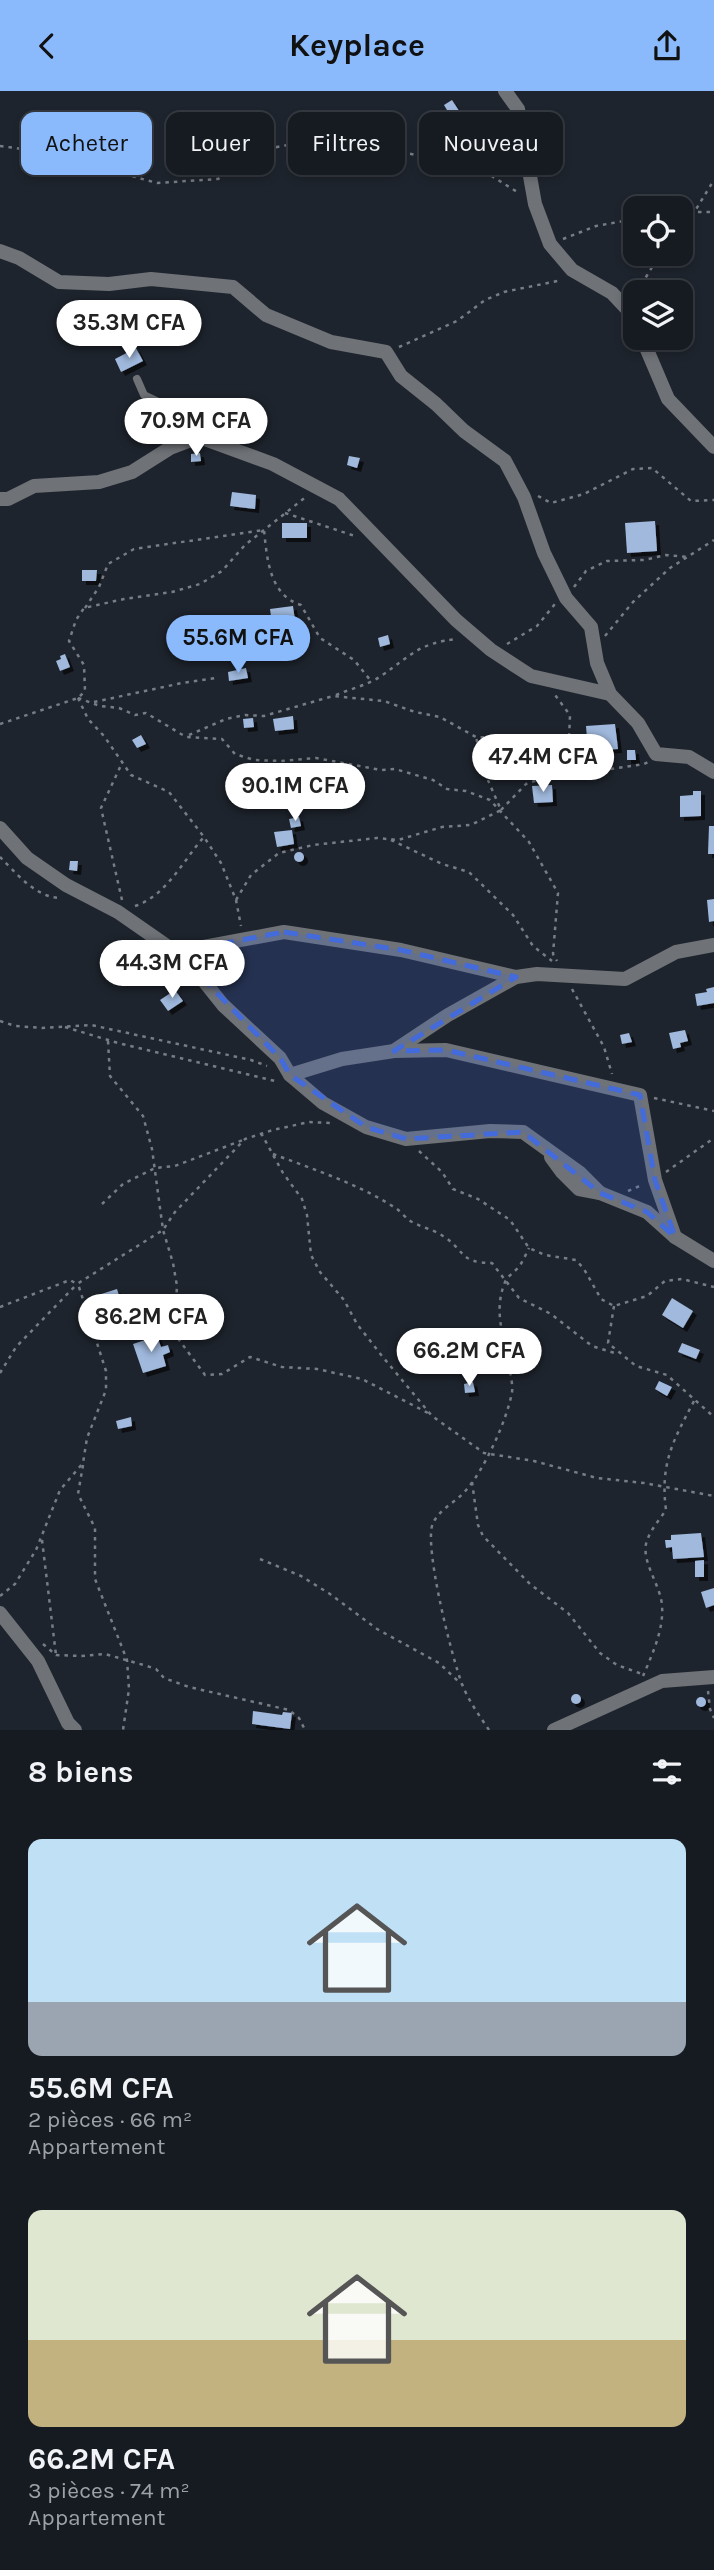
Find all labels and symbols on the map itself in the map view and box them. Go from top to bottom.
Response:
pin: 35.3M CFA [49,301,209,360]
pin: 70.9M CFA [116,399,276,458]
pin: 55.6M CFA [158,615,318,675]
pin: 47.4M CFA [463,735,623,794]
pin: 90.1M CFA [215,763,375,823]
pin: 44.3M CFA [92,941,252,1000]
pin: 86.2M CFA [71,1295,231,1354]
pin: 66.2M CFA [389,1329,549,1388]

